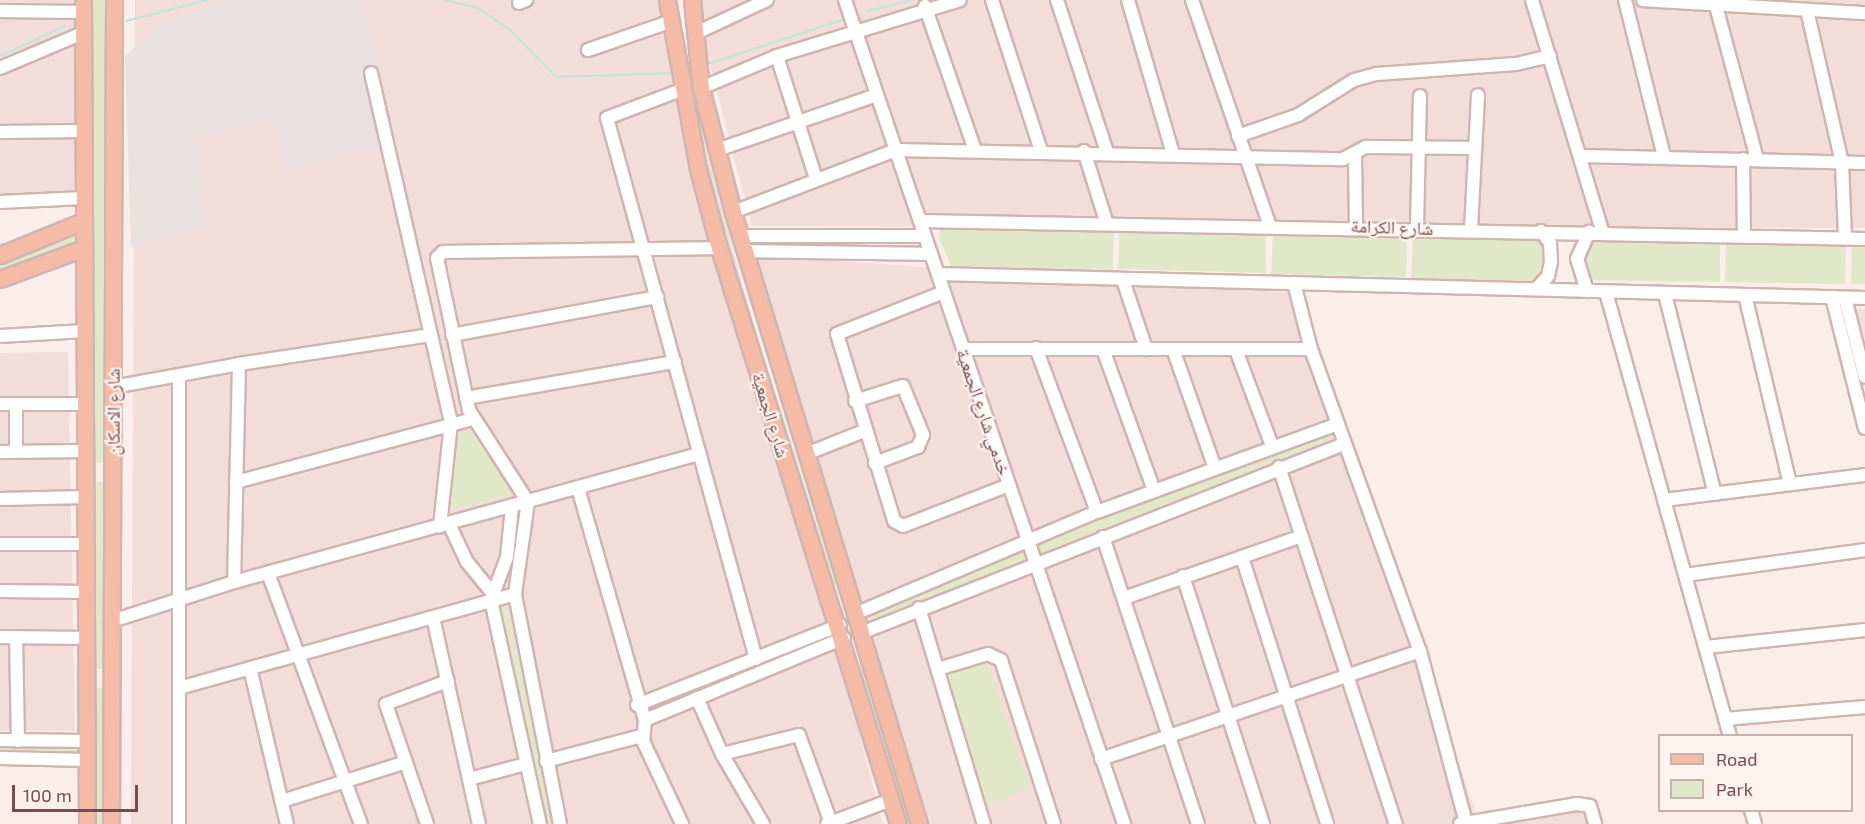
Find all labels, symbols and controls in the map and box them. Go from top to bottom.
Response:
street label: شارع الكرامة [1350,215,1434,239]
street label: خدمي شارع الجمعية [952,346,1016,478]
street label: شارع الاسكان [102,368,124,456]
street label: شارع الجمعية [748,370,794,460]
legend [1658,734,1853,812]
text: Road [1716,748,1757,770]
scale bar [15,773,141,811]
text: Park [1716,778,1753,800]
text: 100 m [23,784,72,806]

